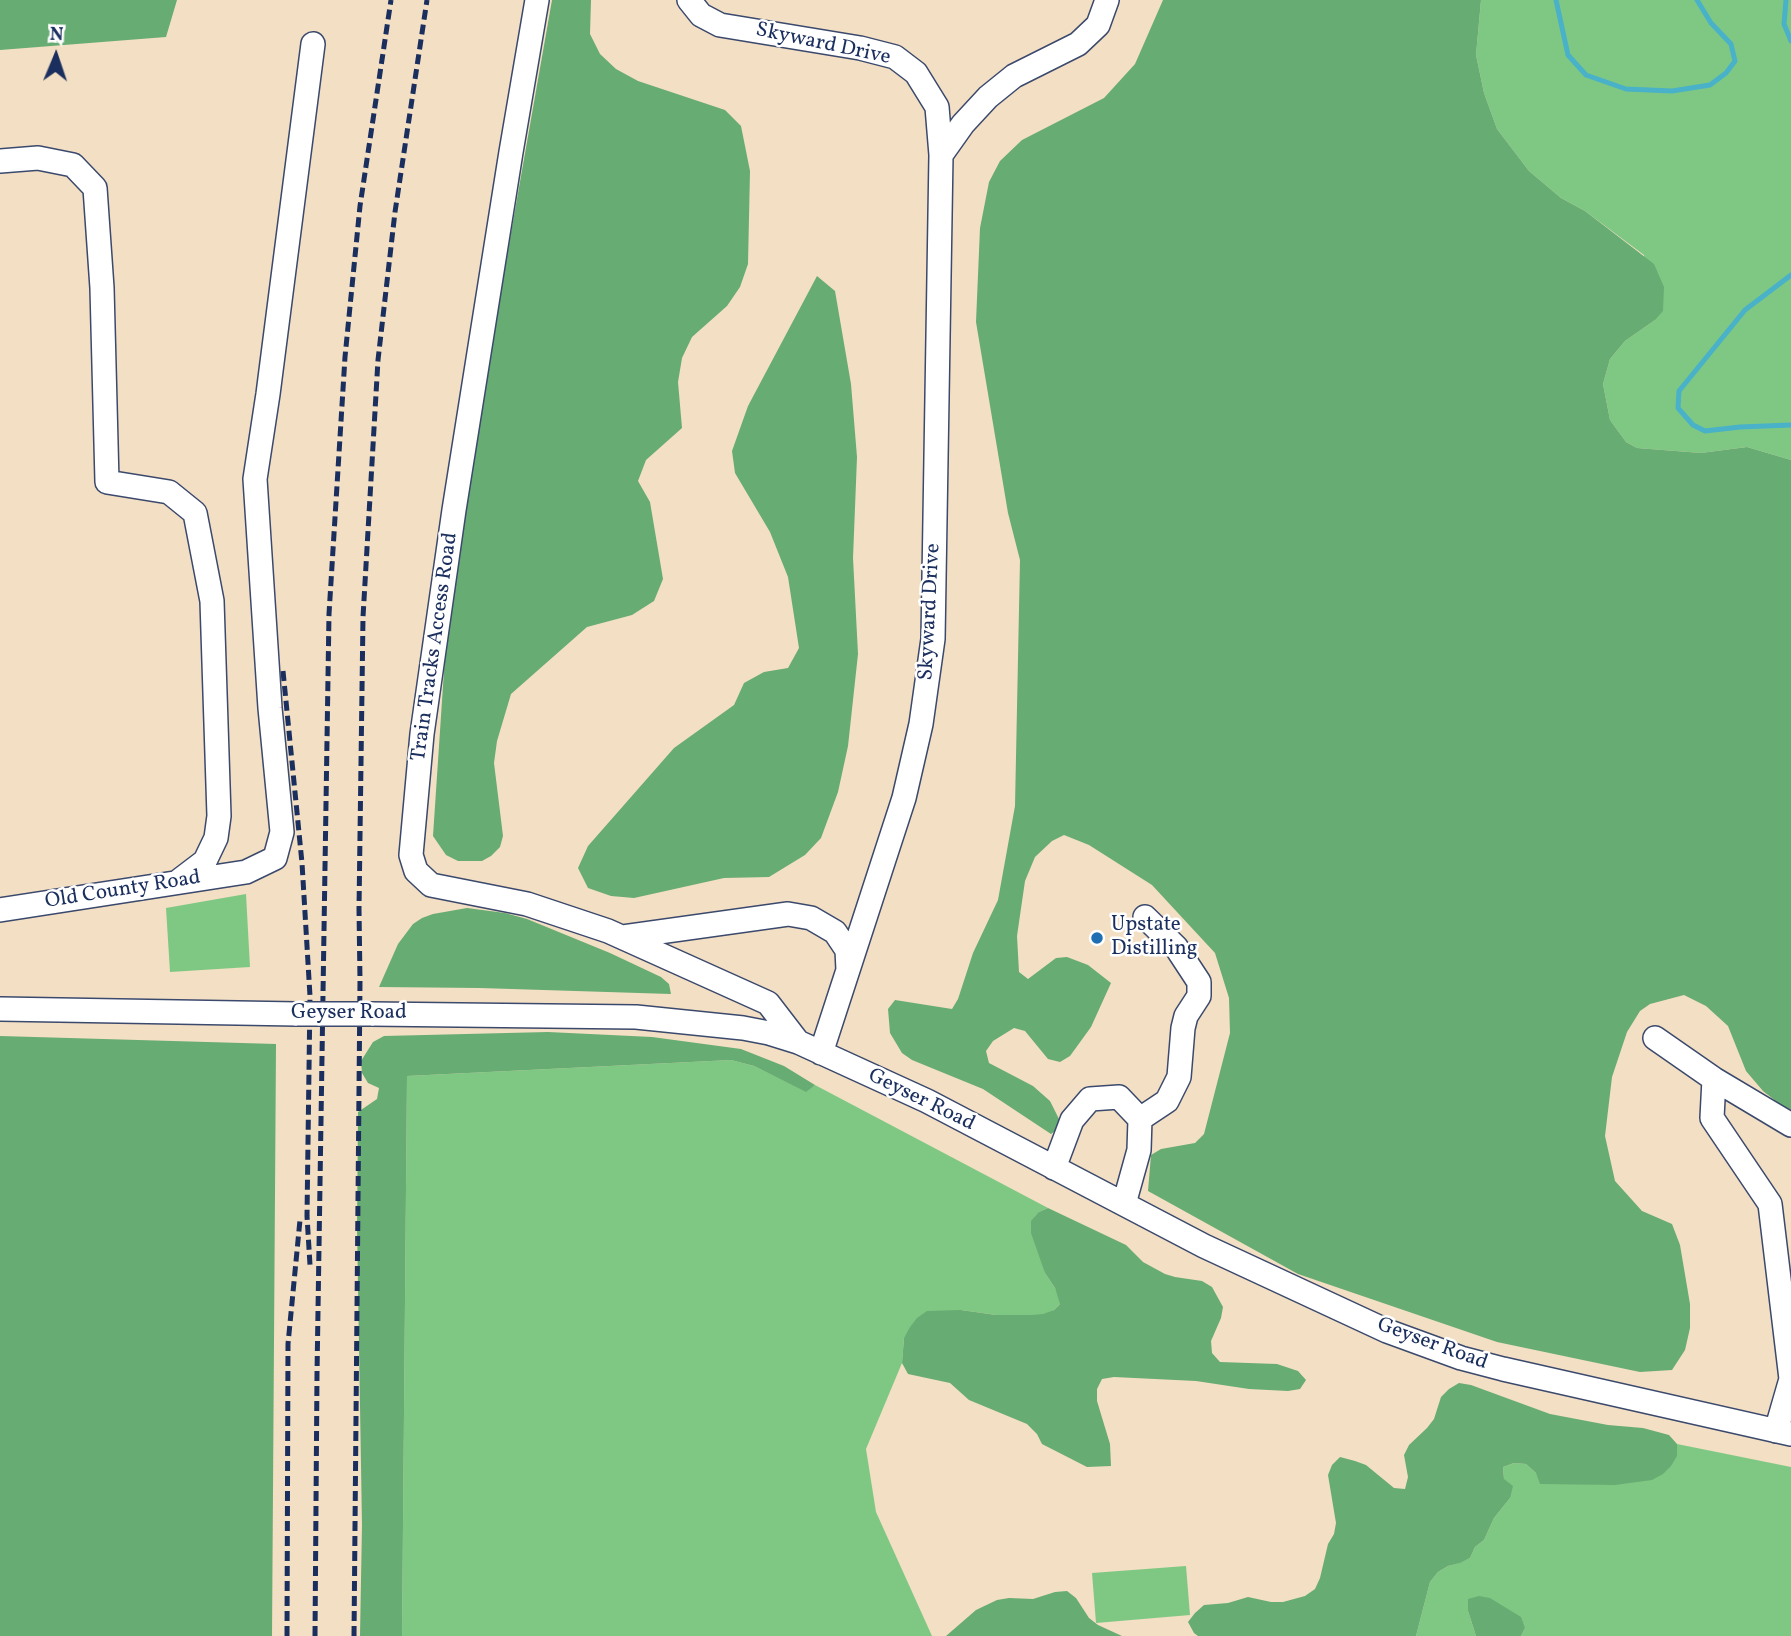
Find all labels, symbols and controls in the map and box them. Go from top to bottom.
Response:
street label: Skyward Drive [753,18,893,72]
north arrow [21,21,91,91]
text: N [49,22,64,48]
street label: Train Tracks Access Road [407,531,465,763]
street label: Skyward Drive [915,543,947,681]
street label: Old County Road [43,866,203,916]
place label: Upstate Distilling [1111,913,1197,963]
marker: Upstate Distilling [1089,930,1105,946]
street label: Geyser Road [291,1001,407,1027]
street label: Geyser Road [863,1064,979,1138]
street label: Geyser Road [1373,1313,1491,1377]

